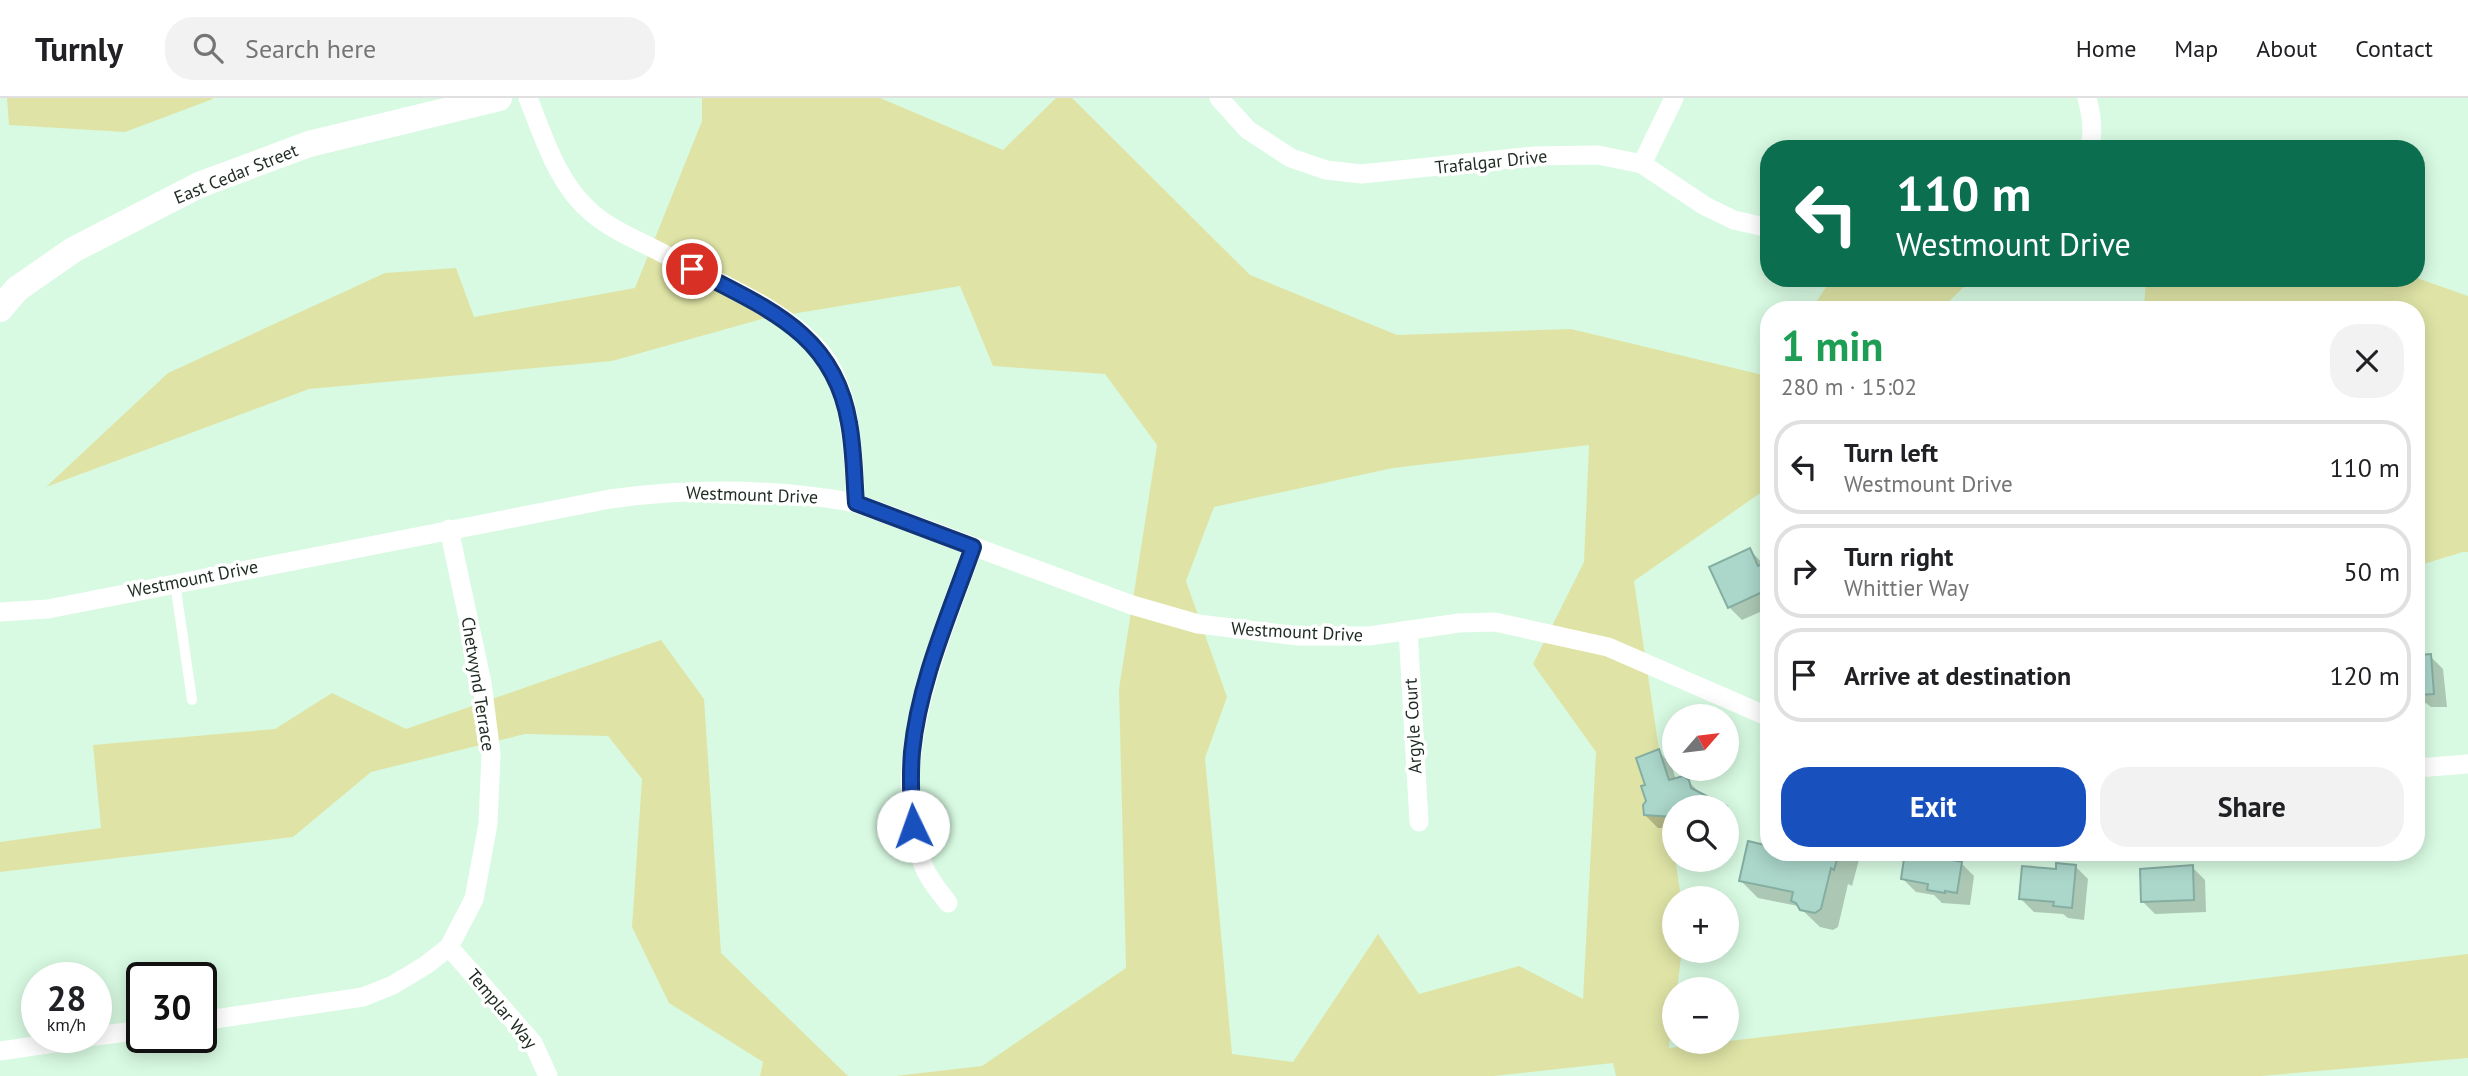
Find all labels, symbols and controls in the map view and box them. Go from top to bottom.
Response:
search box [165,17,655,80]
text: Turnly [35,27,123,70]
icon: search [189,29,227,67]
text: Search here [245,32,376,65]
text: Home [2076,33,2136,64]
text: Map [2174,33,2218,64]
text: About [2256,33,2317,64]
text: Contact [2355,33,2433,64]
street label: East Cedar Street [171,138,301,209]
street label: Trafalgar Drive [1434,144,1548,179]
text: 110 m [1896,161,2031,225]
icon: left [1781,168,1872,259]
text: Westmount Drive [1896,223,2131,265]
pin [662,239,722,299]
icon: arrive [673,250,711,288]
text: 1 min [1781,318,1883,373]
button: close [2330,324,2404,398]
text: 280 m · 15:02 [1781,372,1917,401]
text: Turn left [1844,436,1938,469]
icon: left [1785,448,1823,486]
text: 110 m [2329,451,2400,484]
text: Westmount Drive [1844,469,2013,498]
street label: Westmount Drive [686,481,818,508]
text: Turn right [1844,540,1953,573]
icon: right [1785,552,1823,590]
street label: Westmount Drive [126,555,260,602]
text: 50 m [2344,555,2400,588]
text: Whittier Way [1844,573,1969,602]
street label: Chetwynd Terrace [457,615,500,753]
street label: Westmount Drive [1230,617,1364,646]
icon: arrive [1785,656,1823,694]
text: Arrive at destination [1844,659,2071,692]
text: 120 m [2329,659,2400,692]
street label: Argyle Court [1399,678,1426,774]
north arrow [1662,704,1740,780]
map controls [1662,704,1739,1054]
button: Exit [1781,767,2086,847]
button: Share [2100,767,2404,847]
position arrow [876,789,950,863]
button: search [1662,795,1739,872]
button: + [1662,886,1739,963]
speed limit sign: 30 [126,962,217,1053]
street label: Templar Way [462,964,543,1054]
text: 28 [47,975,86,1021]
button: − [1662,977,1739,1054]
text: km/h [47,1013,86,1036]

